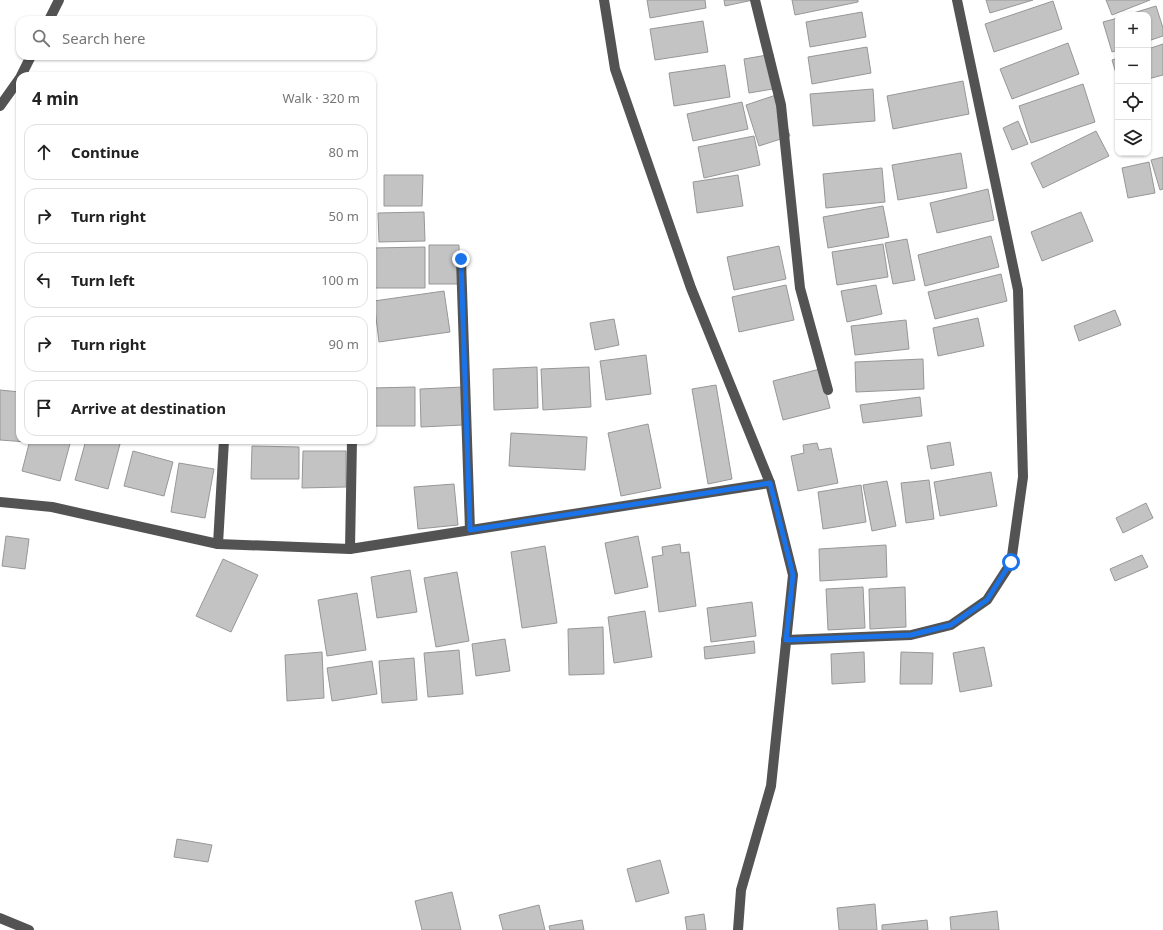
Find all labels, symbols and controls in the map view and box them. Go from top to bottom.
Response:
map controls [1115,12,1151,156]
button: + [1115,12,1151,48]
search box [16,16,376,60]
icon: search [30,27,52,49]
text: Search here [62,28,145,48]
button: − [1115,48,1151,84]
button: locate [1115,84,1151,120]
text: 4 min [32,87,79,110]
text: Walk · 320 m [282,89,360,107]
button: layers [1115,120,1151,156]
icon: ahead [33,141,55,163]
text: Continue [71,142,139,162]
text: 80 m [329,143,359,161]
icon: right [33,205,55,227]
text: Turn right [71,206,146,226]
text: 50 m [329,207,359,225]
route end [452,250,470,268]
icon: left [33,269,55,291]
text: Turn left [71,270,135,290]
text: 100 m [321,271,359,289]
icon: right [33,333,55,355]
text: Turn right [71,334,146,354]
text: 90 m [329,335,359,353]
icon: arrive [33,397,55,419]
text: Arrive at destination [71,398,226,418]
route start [1002,553,1020,571]

